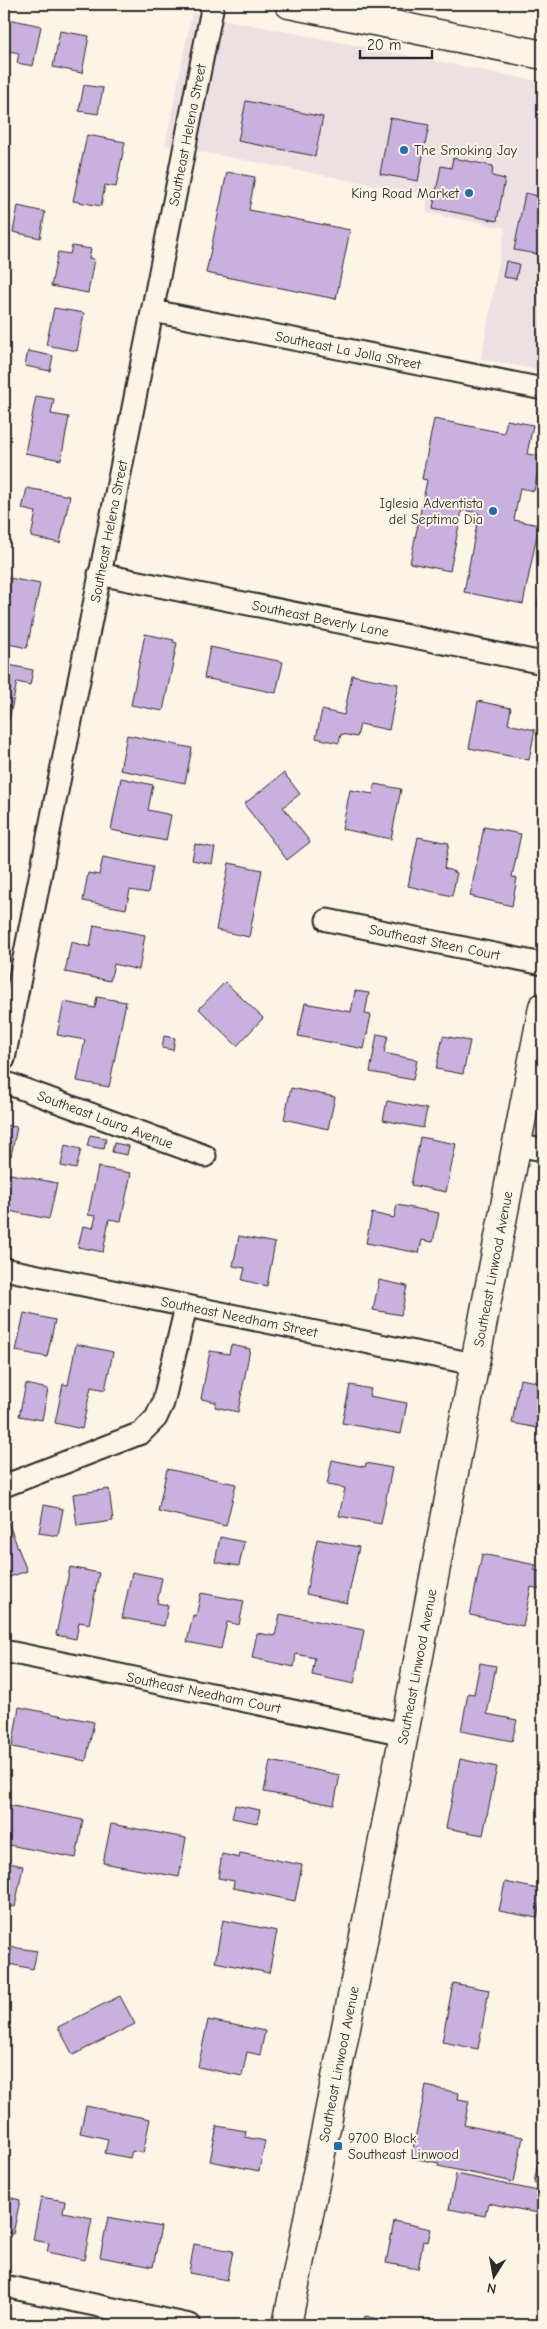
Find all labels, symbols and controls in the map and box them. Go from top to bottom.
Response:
scale bar [360,28,432,60]
text: 20 m [367,36,401,54]
street label: Southeast Helena Street [165,62,210,208]
place label: The Smoking Jay [414,142,518,159]
marker: The Smoking Jay [398,144,410,156]
place label: King Road Market [351,185,460,202]
marker: King Road Market [463,187,475,199]
street label: Southeast La Jolla Street [274,328,423,374]
street label: Southeast Helena Street [87,458,132,604]
place label: Iglesia Adventista del Septimo Dia [379,495,483,528]
marker: Iglesia Adventista del Septimo Dia [487,505,499,517]
street label: Southeast Beverly Lane [251,597,390,641]
street label: Southeast Steen Court [368,921,503,964]
street label: Southeast Laura Avenue [35,1087,176,1153]
street label: Southeast Linwood Avenue [470,1190,517,1348]
street label: Southeast Needham Street [159,1293,320,1341]
street label: Southeast Linwood Avenue [394,1587,441,1746]
street label: Southeast Needham Court [125,1669,283,1717]
street label: Southeast Linwood Avenue [315,1985,363,2143]
place label: 9700 Block Southeast Linwood [348,2130,459,2163]
marker: 9700 Block Southeast Linwood [332,2140,344,2152]
north arrow [470,2252,520,2302]
text: N [486,2279,498,2297]

